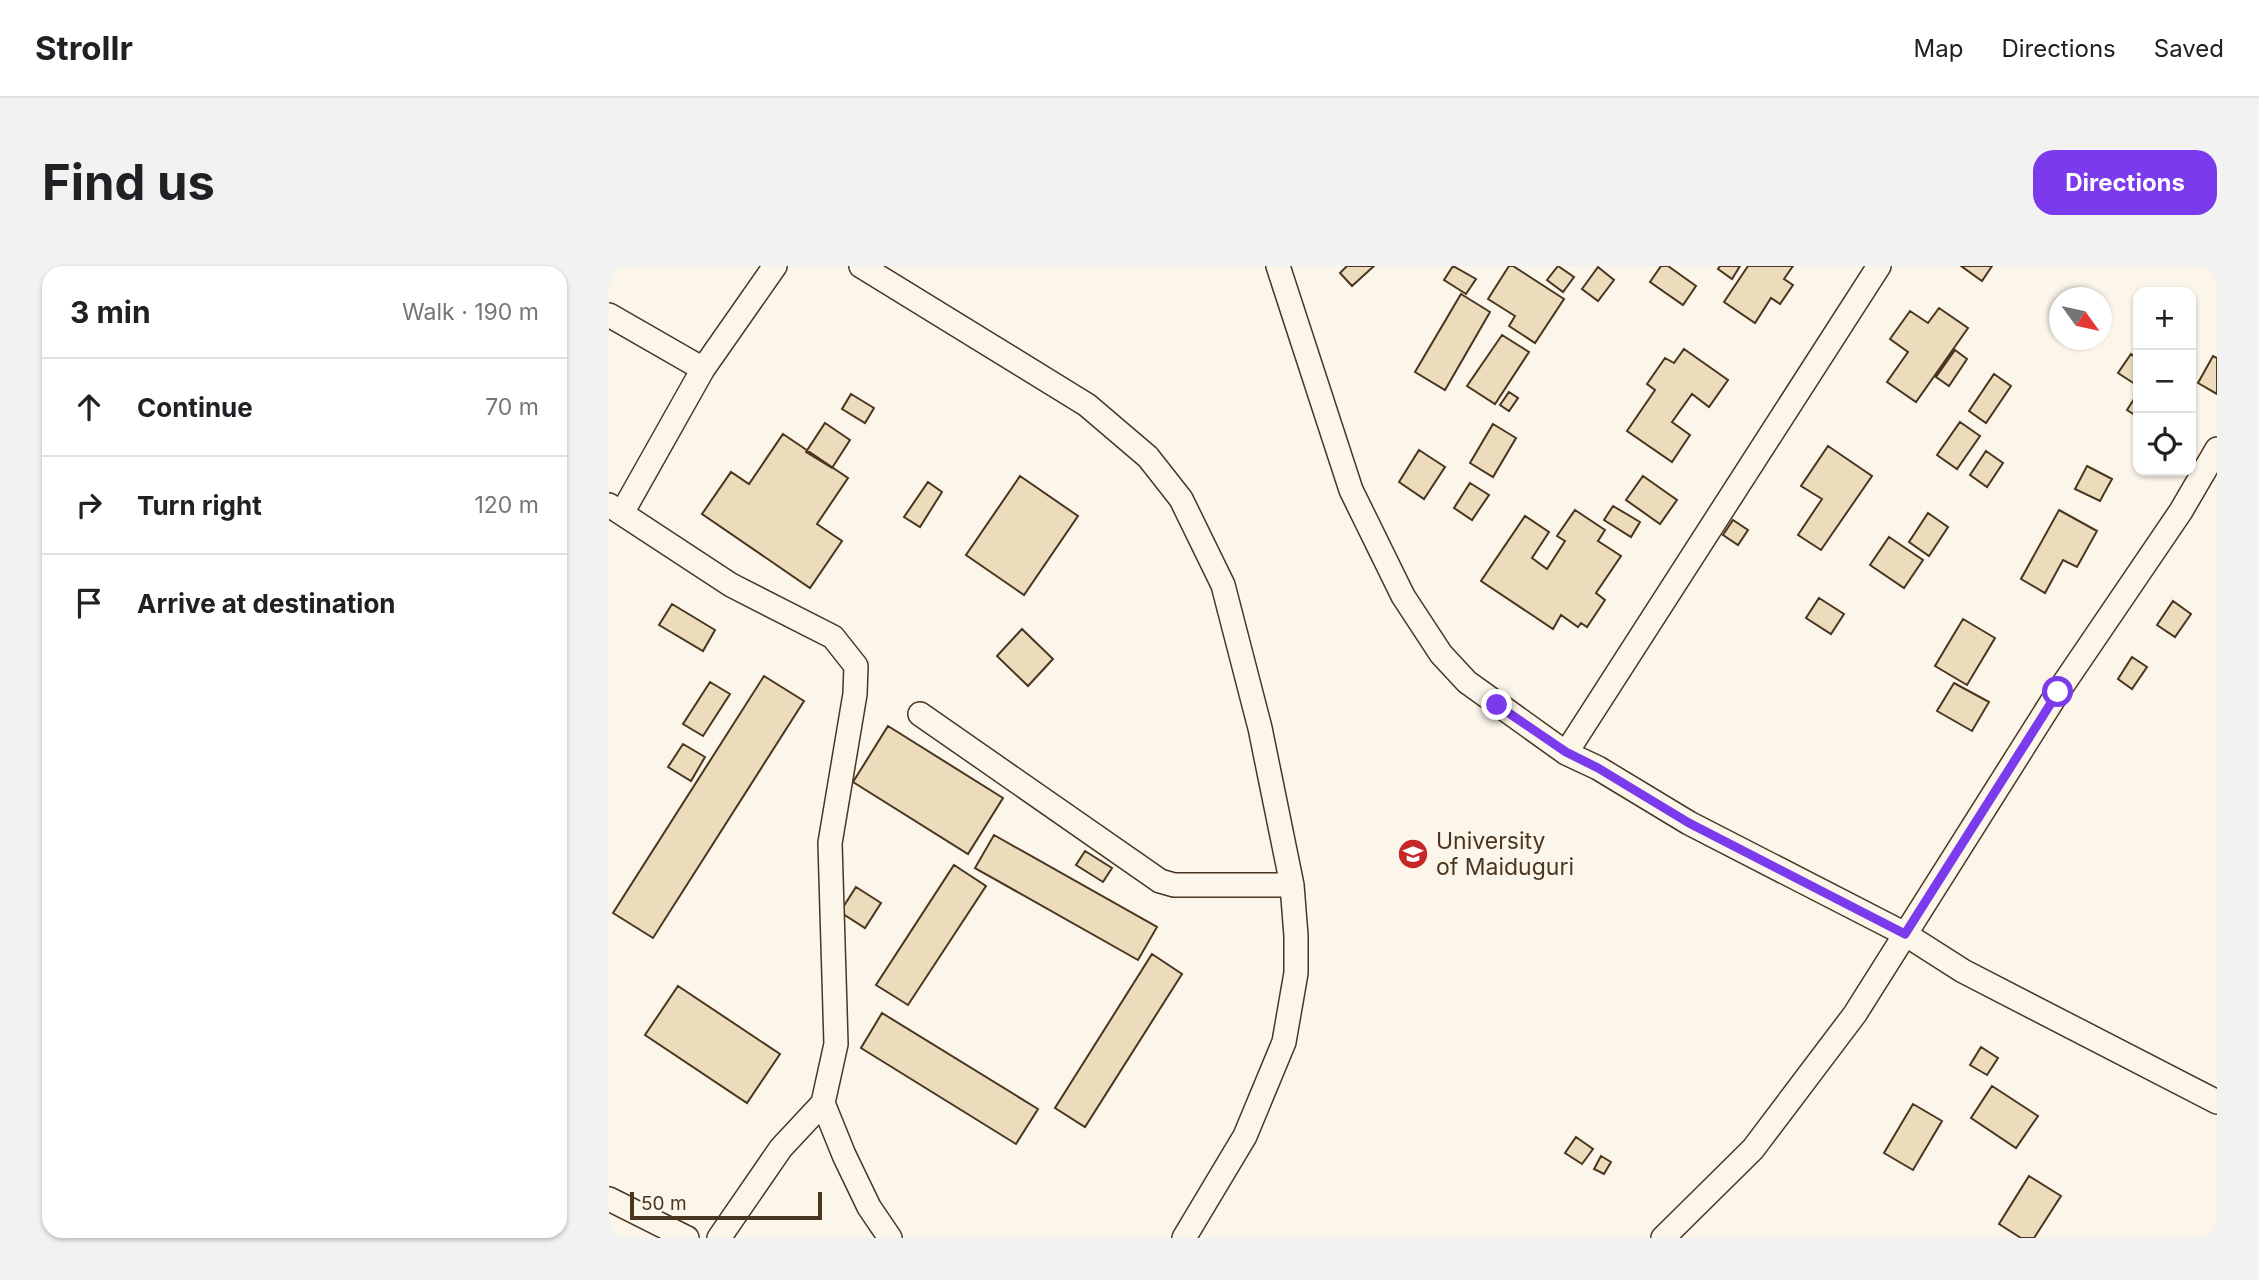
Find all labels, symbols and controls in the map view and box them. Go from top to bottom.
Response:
text: Strollr [35,28,133,68]
text: Map [1914,34,1963,63]
text: Directions [2001,34,2116,63]
text: Saved [2154,34,2224,63]
button: Directions [2033,150,2217,215]
text: Find us [42,153,215,212]
north arrow [2049,287,2112,350]
map controls [2133,287,2196,476]
button: + [2133,287,2196,350]
text: 3 min [70,294,151,330]
text: Walk · 190 m [402,298,539,326]
button: − [2133,350,2196,413]
icon: ahead [70,388,108,426]
text: Continue [137,392,253,423]
text: 70 m [485,393,539,421]
button: locate [2133,413,2196,476]
icon: right [70,486,108,524]
text: Turn right [137,490,262,521]
text: 120 m [474,491,539,519]
icon: arrive [70,584,108,622]
text: Arrive at destination [137,588,396,619]
route start [2042,676,2073,707]
route end [1481,689,1512,720]
place label: University of Maiduguri [1436,827,1574,881]
school or university icon: University of Maiduguri [1396,837,1430,871]
scale bar [630,1189,823,1221]
text: 50 m [641,1192,687,1215]

